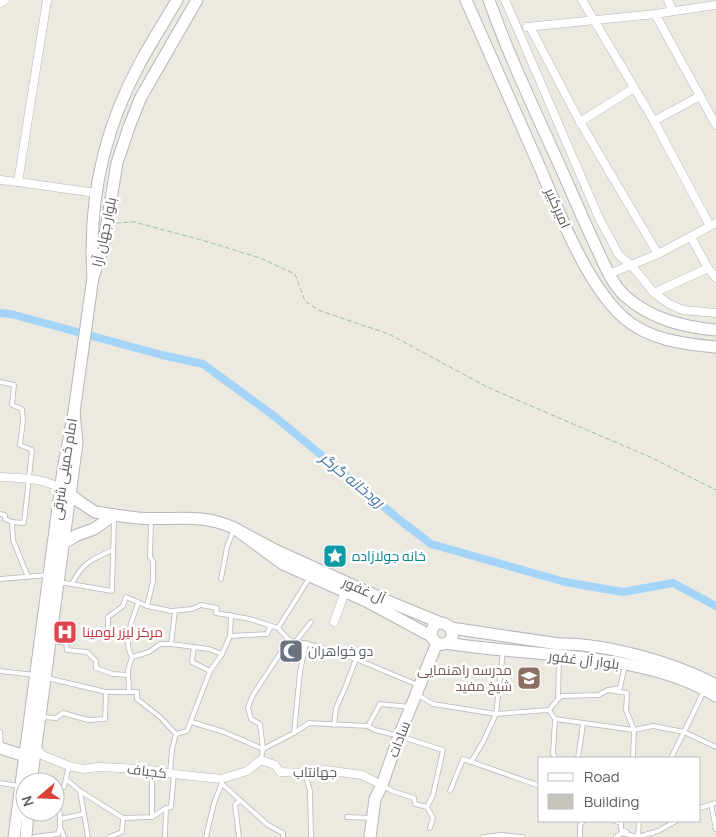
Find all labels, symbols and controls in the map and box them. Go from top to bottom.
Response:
street label: امیرکبیر [541,184,576,231]
street label: بلوار جهان آرا [87,195,120,269]
street label: امام خمینی شرقی [46,417,82,521]
water label: رودخانه گرگر [314,446,390,513]
place icon: خانه جولازاده [322,543,348,569]
place label: خانه جولازاده [352,546,426,565]
street label: آل غفور [339,571,389,607]
hospital icon: مرکز لیزر لومینا [52,619,78,645]
place label: مرکز لیزر لومینا [82,622,163,641]
mosque icon: دو خواهران [278,638,304,664]
place label: دو خواهران [308,641,373,660]
street label: بلوار آل غفور [547,646,621,673]
place label: مدرسه راهنمایی شیخ مفید [417,660,512,695]
school or university icon: مدرسه راهنمایی شیخ مفید [516,665,542,691]
street label: سادات [383,718,414,760]
legend [538,757,701,822]
street label: کجباف [126,759,168,782]
street label: جهانتاب [293,762,337,781]
text: Road [584,766,620,787]
north arrow [15,772,65,822]
text: Building [584,791,639,812]
text: N [17,794,38,809]

